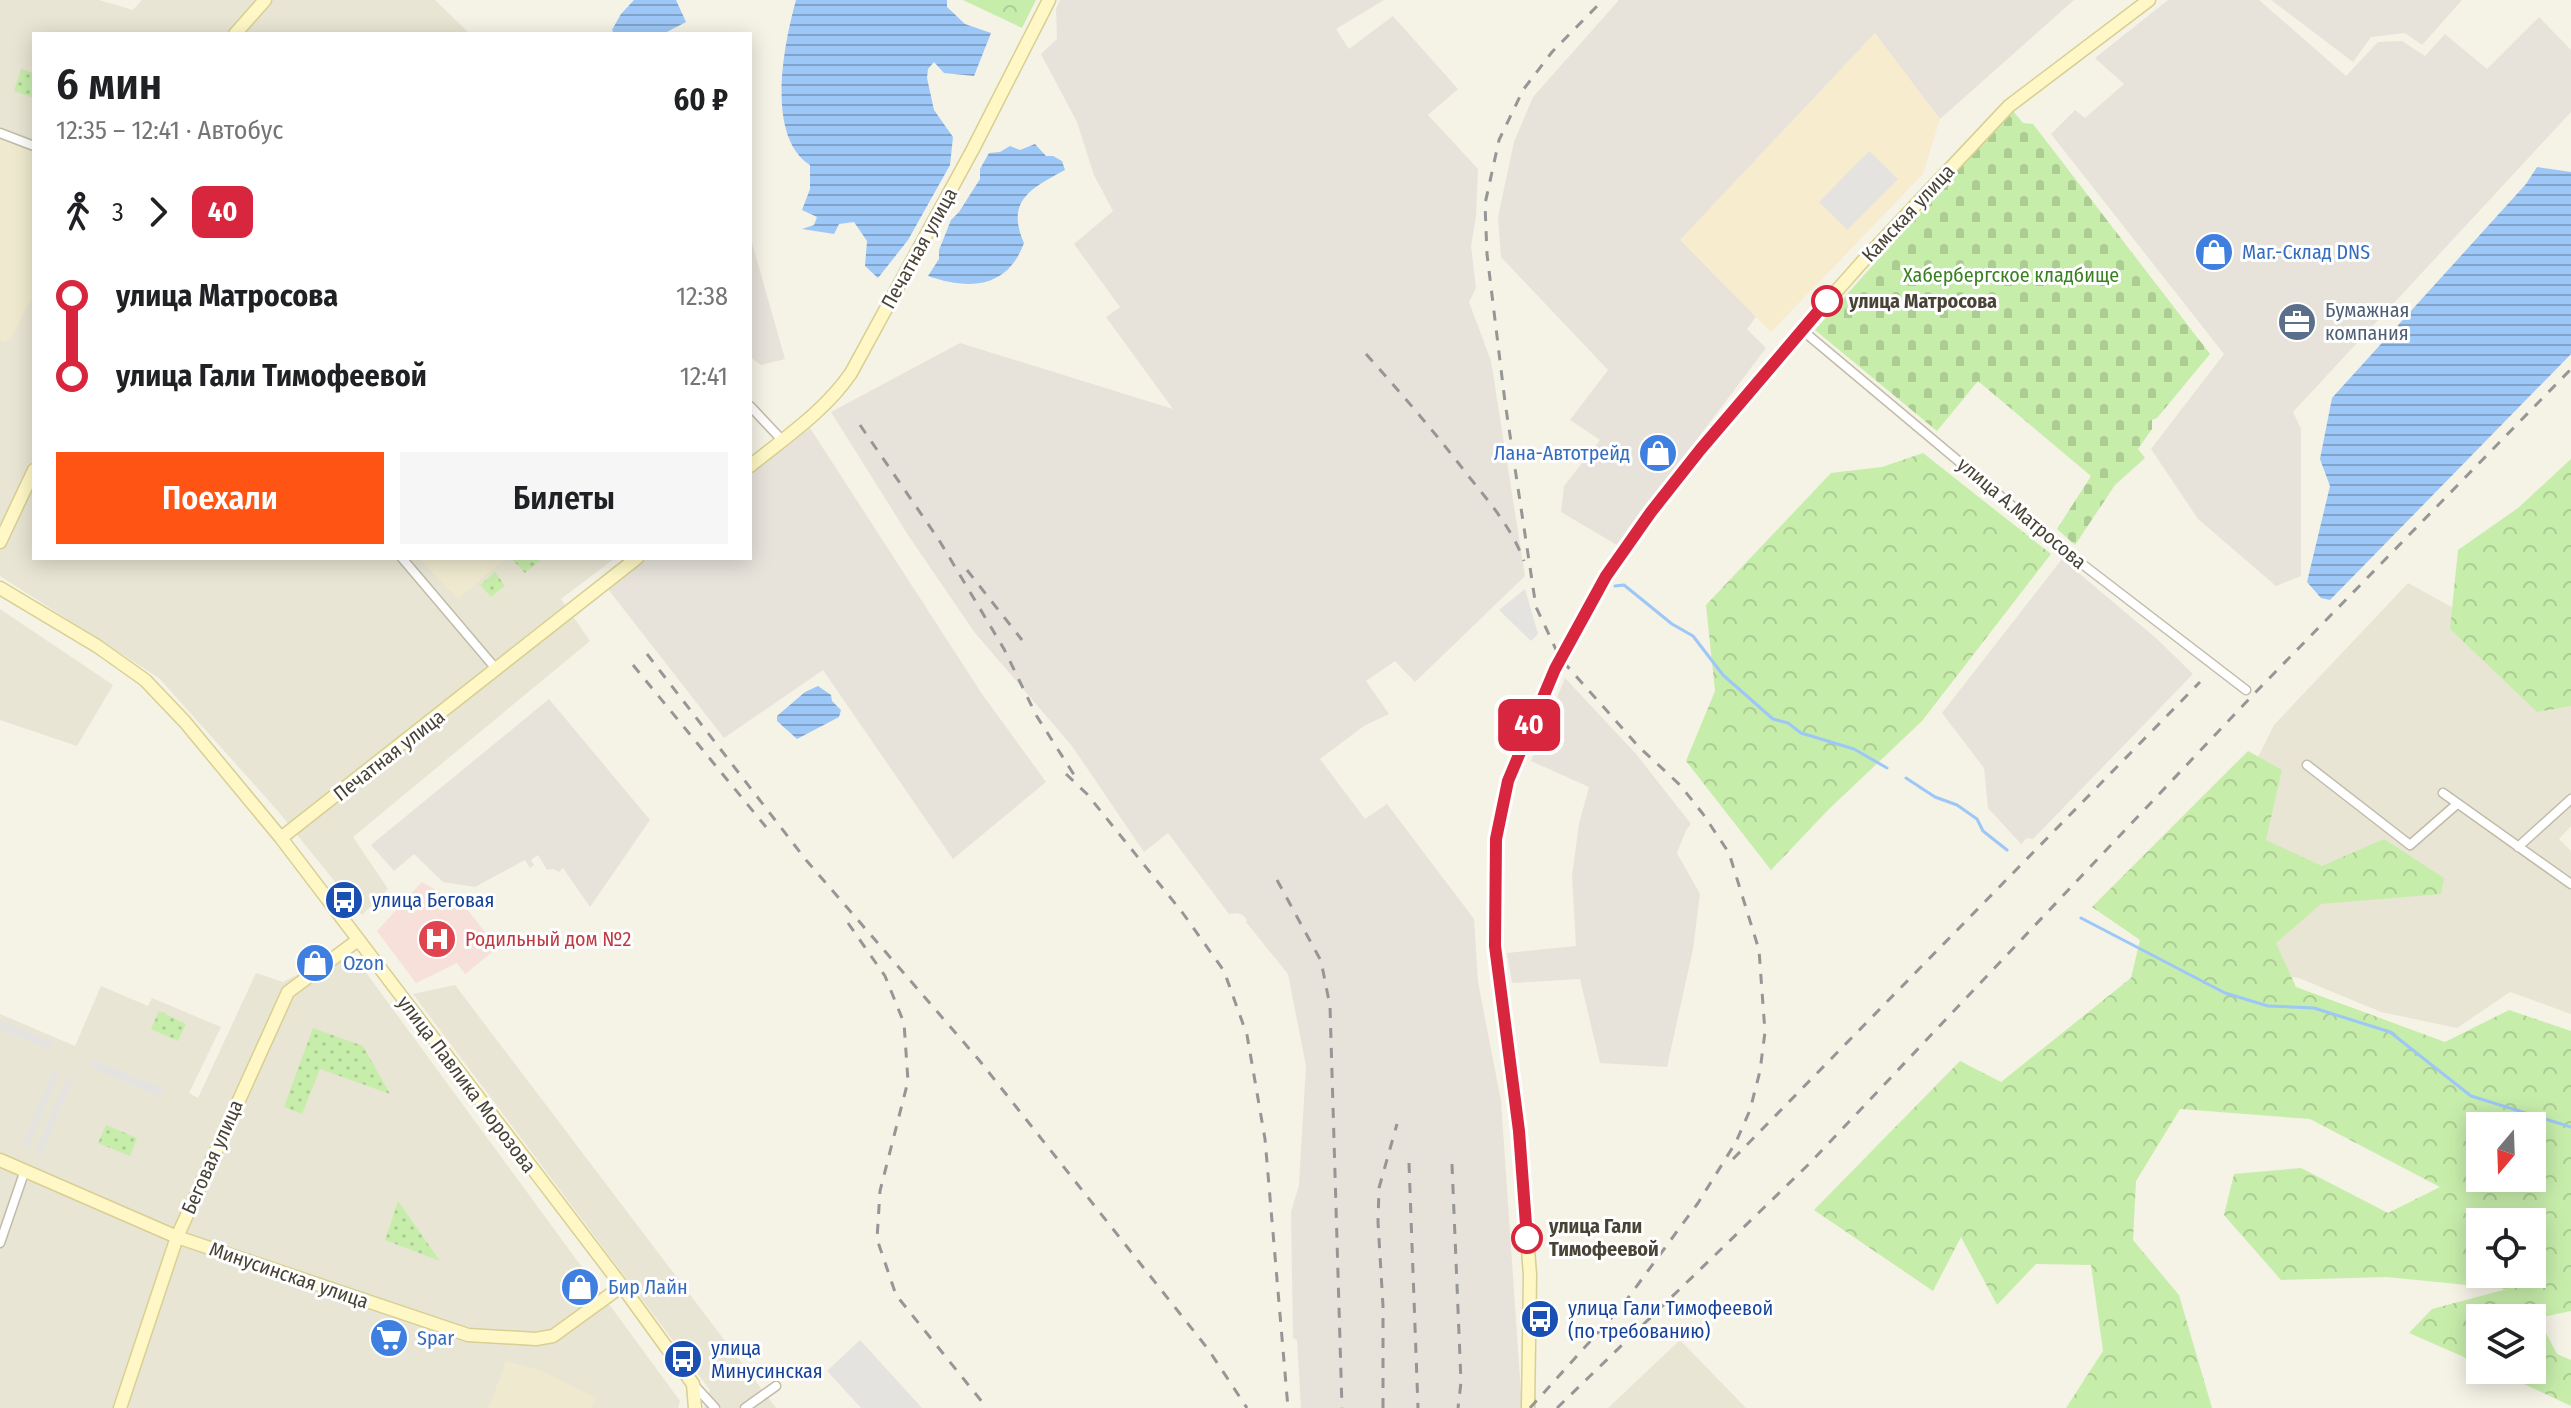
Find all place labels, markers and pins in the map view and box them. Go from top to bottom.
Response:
shop icon: Маг.-Склад DNS [2193,231,2235,273]
place label: Маг.-Склад DNS [2242,240,2370,264]
marker: улица Матросова [1812,286,1842,316]
place label: улица Матросова [1848,289,1997,313]
place label: Бумажная компания [2325,298,2409,345]
office icon: Бумажная компания [2276,301,2318,343]
shop icon: Лана-Автотрейд [1637,432,1679,474]
place label: Лана-Автотрейд [1494,441,1630,465]
bus stop icon: улица Беговая [323,879,365,921]
place label: улица Беговая [372,888,495,912]
hospital icon: Родильный дом №2 [416,918,458,960]
place label: Родильный дом №2 [465,927,631,951]
shop icon: Ozon [294,942,336,984]
place label: Ozon [343,951,384,975]
place label: улица Гали Тимофеевой [1548,1214,1659,1261]
marker: улица Гали Тимофеевой [1512,1223,1542,1253]
shop icon: Бир Лайн [559,1266,601,1308]
place label: Бир Лайн [608,1275,688,1299]
place label: улица Гали Тимофеевой (по требованию) [1568,1296,1773,1343]
bus stop icon: улица Гали Тимофеевой (по требованию) [1519,1298,1561,1340]
supermarket icon: Spar [368,1317,410,1359]
place label: Spar [417,1326,454,1350]
place label: улица Минусинская [711,1336,823,1383]
bus stop icon: улица Минусинская [662,1338,704,1380]

